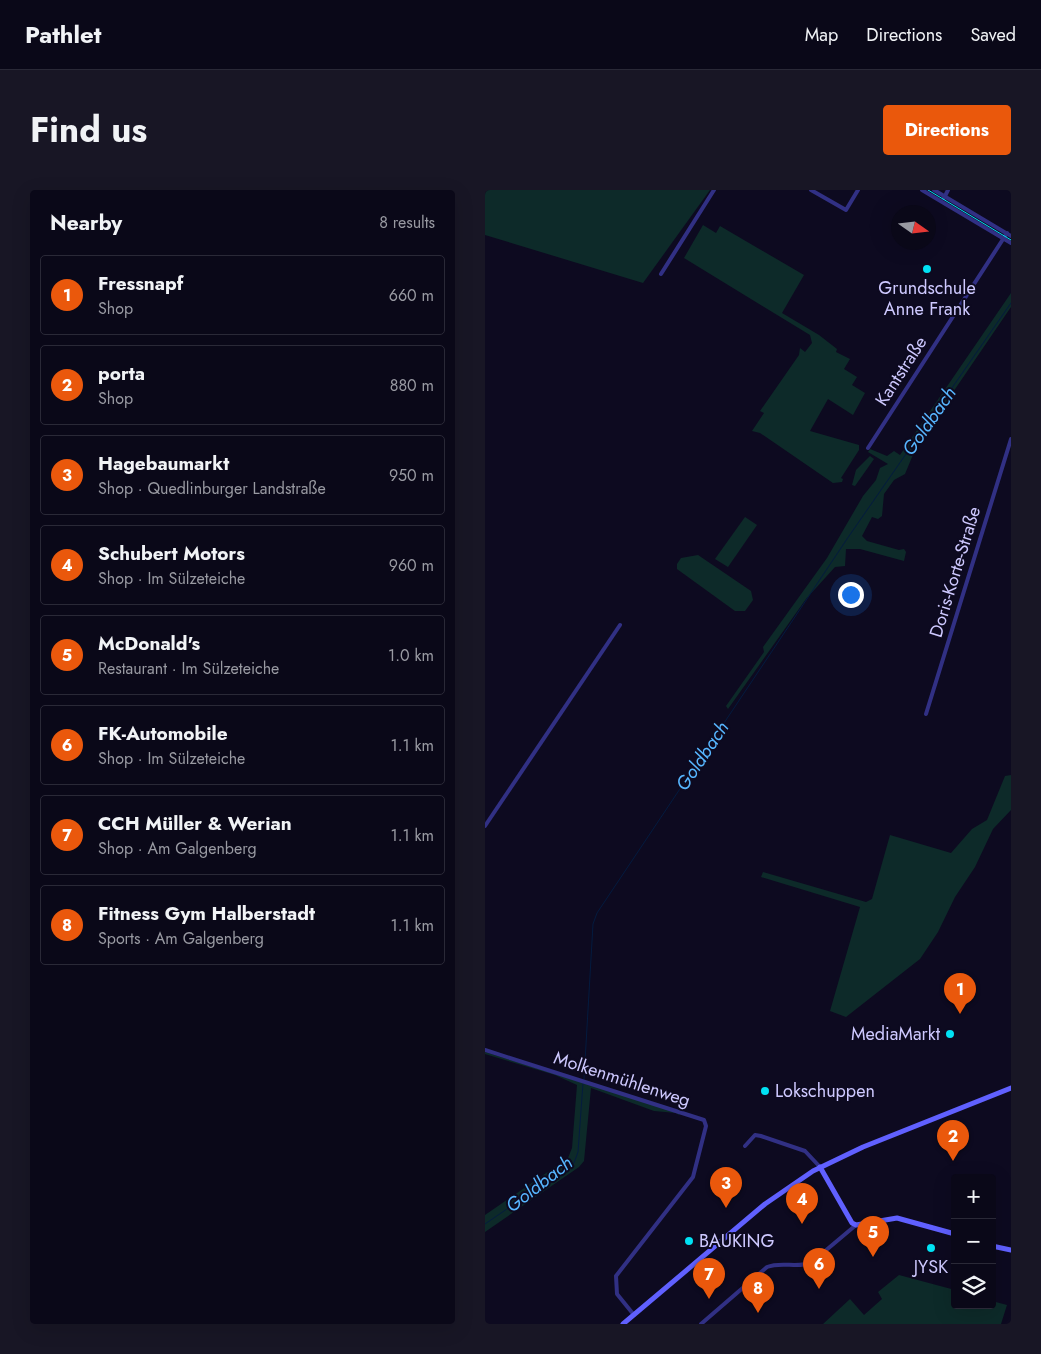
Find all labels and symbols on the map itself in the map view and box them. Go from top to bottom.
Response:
north arrow [891,205,936,250]
marker: Grundschule Anne Frank [921,263,933,275]
place label: Grundschule Anne Frank [878,275,976,322]
street label: Kantstraße [869,331,933,411]
water label: Goldbach [895,381,963,461]
street label: Doris-Korte-Straße [923,503,987,641]
your location [838,582,864,608]
water label: Goldbach [669,716,735,796]
pin: 1 [944,973,976,1014]
place label: MediaMarkt [851,1021,941,1047]
marker: MediaMarkt [944,1028,956,1040]
street label: Molkenmühlenweg [550,1045,694,1113]
place label: Lokschuppen [775,1078,875,1104]
marker: Lokschuppen [759,1085,771,1097]
pin: 2 [937,1120,969,1161]
water label: Goldbach [500,1149,578,1219]
pin: 3 [710,1167,742,1208]
pin: 4 [786,1183,818,1224]
pin: 5 [857,1216,889,1257]
place label: BAUKING [699,1228,774,1254]
marker: BAUKING [683,1235,695,1247]
marker: JYSK [925,1242,937,1254]
pin: 6 [803,1248,835,1289]
place label: JYSK [912,1254,949,1280]
pin: 7 [693,1258,725,1299]
pin: 8 [742,1272,774,1313]

